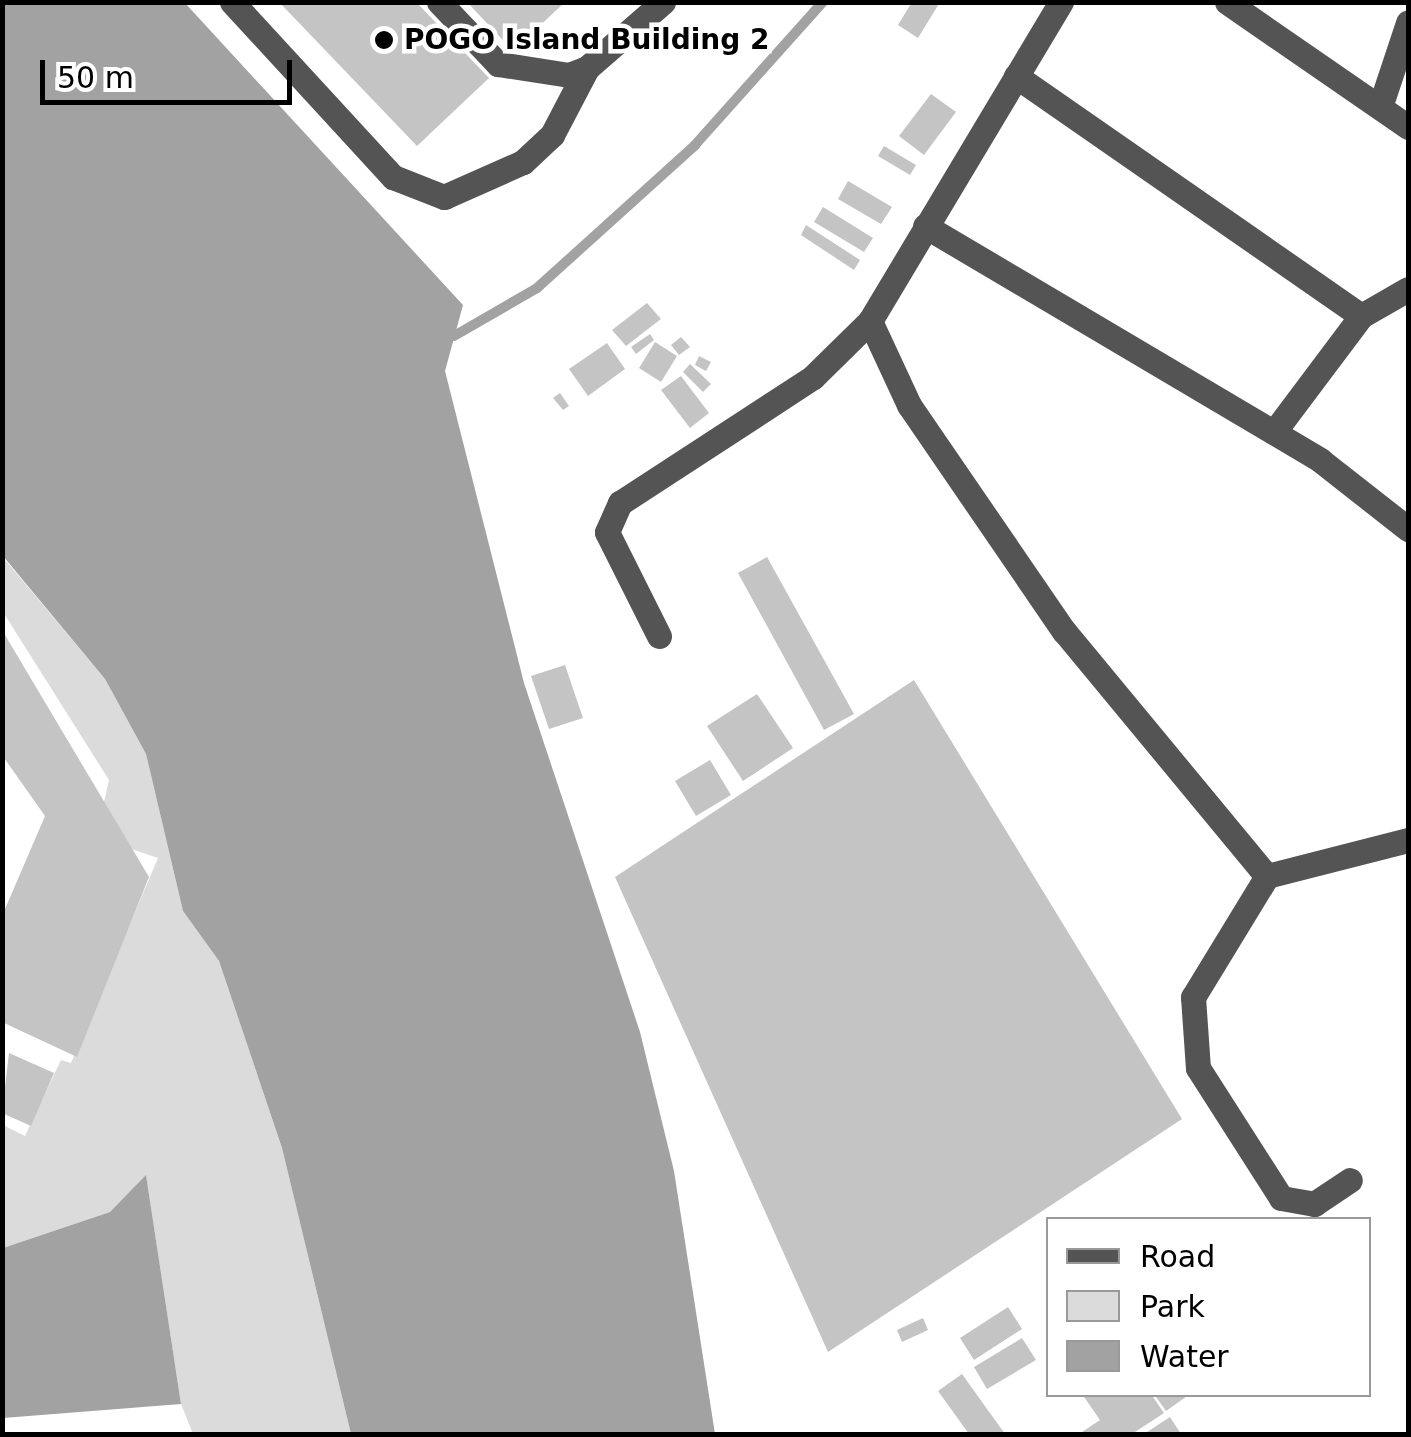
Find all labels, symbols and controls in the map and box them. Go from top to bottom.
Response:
place label: POGO Island Building 2 [404,23,769,57]
marker: POGO Island Building 2 [373,29,395,51]
scale bar [45,40,298,102]
text: 50 m [57,60,134,95]
legend [1046,1217,1371,1397]
text: Road [1140,1239,1215,1274]
text: Park [1140,1289,1205,1324]
text: Water [1140,1339,1229,1374]

